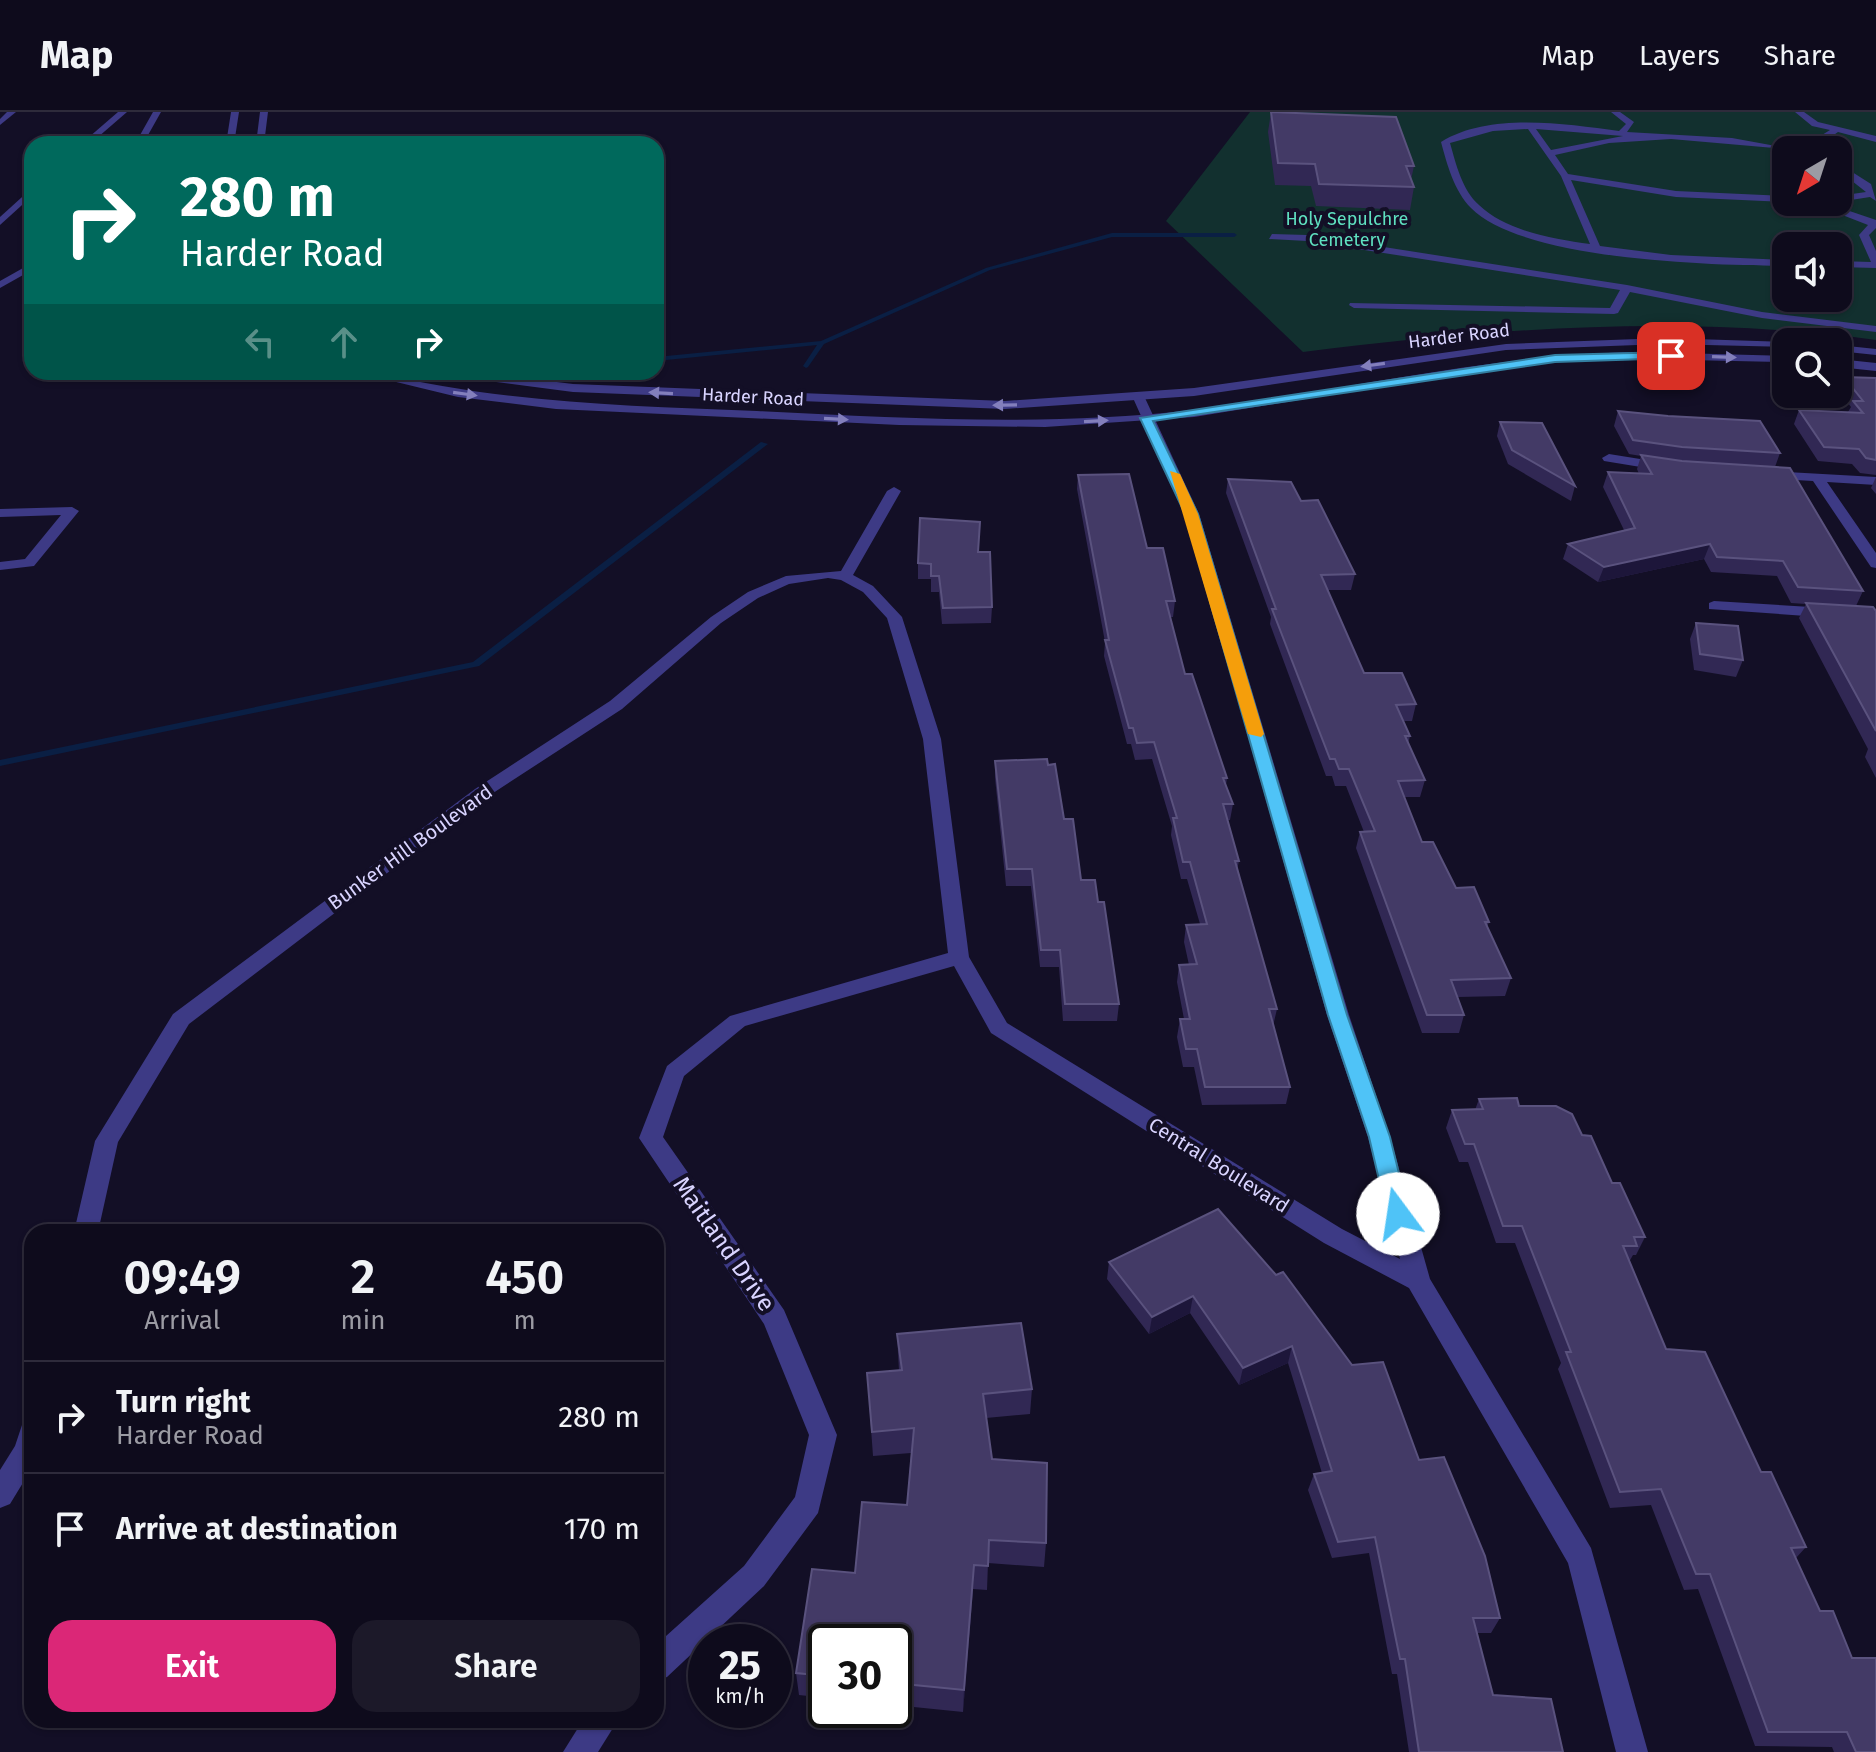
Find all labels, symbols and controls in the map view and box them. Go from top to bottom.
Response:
text: Map [40,32,113,78]
text: Map [1541,39,1595,72]
text: Layers [1639,39,1720,72]
text: Share [1764,39,1836,72]
north arrow [1772,136,1852,216]
map controls [1772,136,1852,408]
text: 280 m [180,164,335,231]
icon: right [48,168,152,272]
park label: Holy Sepulchre Cemetery [1286,208,1408,251]
text: Harder Road [180,232,384,276]
button: sound [1772,232,1852,312]
street label: Harder Road [1407,319,1511,353]
icon: left [238,320,282,364]
icon: ahead [322,320,366,364]
icon: right [406,320,450,364]
pin [1637,322,1705,390]
button: search [1772,328,1852,408]
icon: arrive [1649,334,1693,378]
one-way arrow [1712,351,1737,364]
one-way arrow [1361,359,1386,372]
street label: Harder Road [701,383,805,411]
one-way arrow [648,386,673,399]
one-way arrow [453,388,478,401]
one-way arrow [992,399,1017,411]
one-way arrow [824,413,849,426]
one-way arrow [1084,415,1109,428]
street label: Bunker Hill Boulevard [323,779,497,915]
street label: Central Boulevard [1144,1112,1294,1218]
street label: Maitland Drive [667,1171,781,1317]
position arrow [1356,1172,1440,1256]
text: 09:49 [124,1248,241,1306]
text: 2 [351,1248,375,1306]
text: 450 [485,1248,564,1306]
text: Arrival [144,1305,220,1336]
text: min [341,1305,385,1336]
text: m [514,1305,536,1336]
text: Turn right [116,1384,251,1420]
icon: right [48,1395,92,1439]
text: 280 m [558,1399,640,1435]
text: Harder Road [116,1420,264,1451]
icon: arrive [48,1507,92,1551]
text: Arrive at destination [116,1511,398,1547]
text: 170 m [564,1511,640,1547]
button: Exit [48,1620,336,1712]
button: Share [352,1620,640,1712]
speed limit sign: 30 [808,1624,912,1728]
text: 25 [719,1642,761,1690]
text: km/h [715,1684,765,1708]

